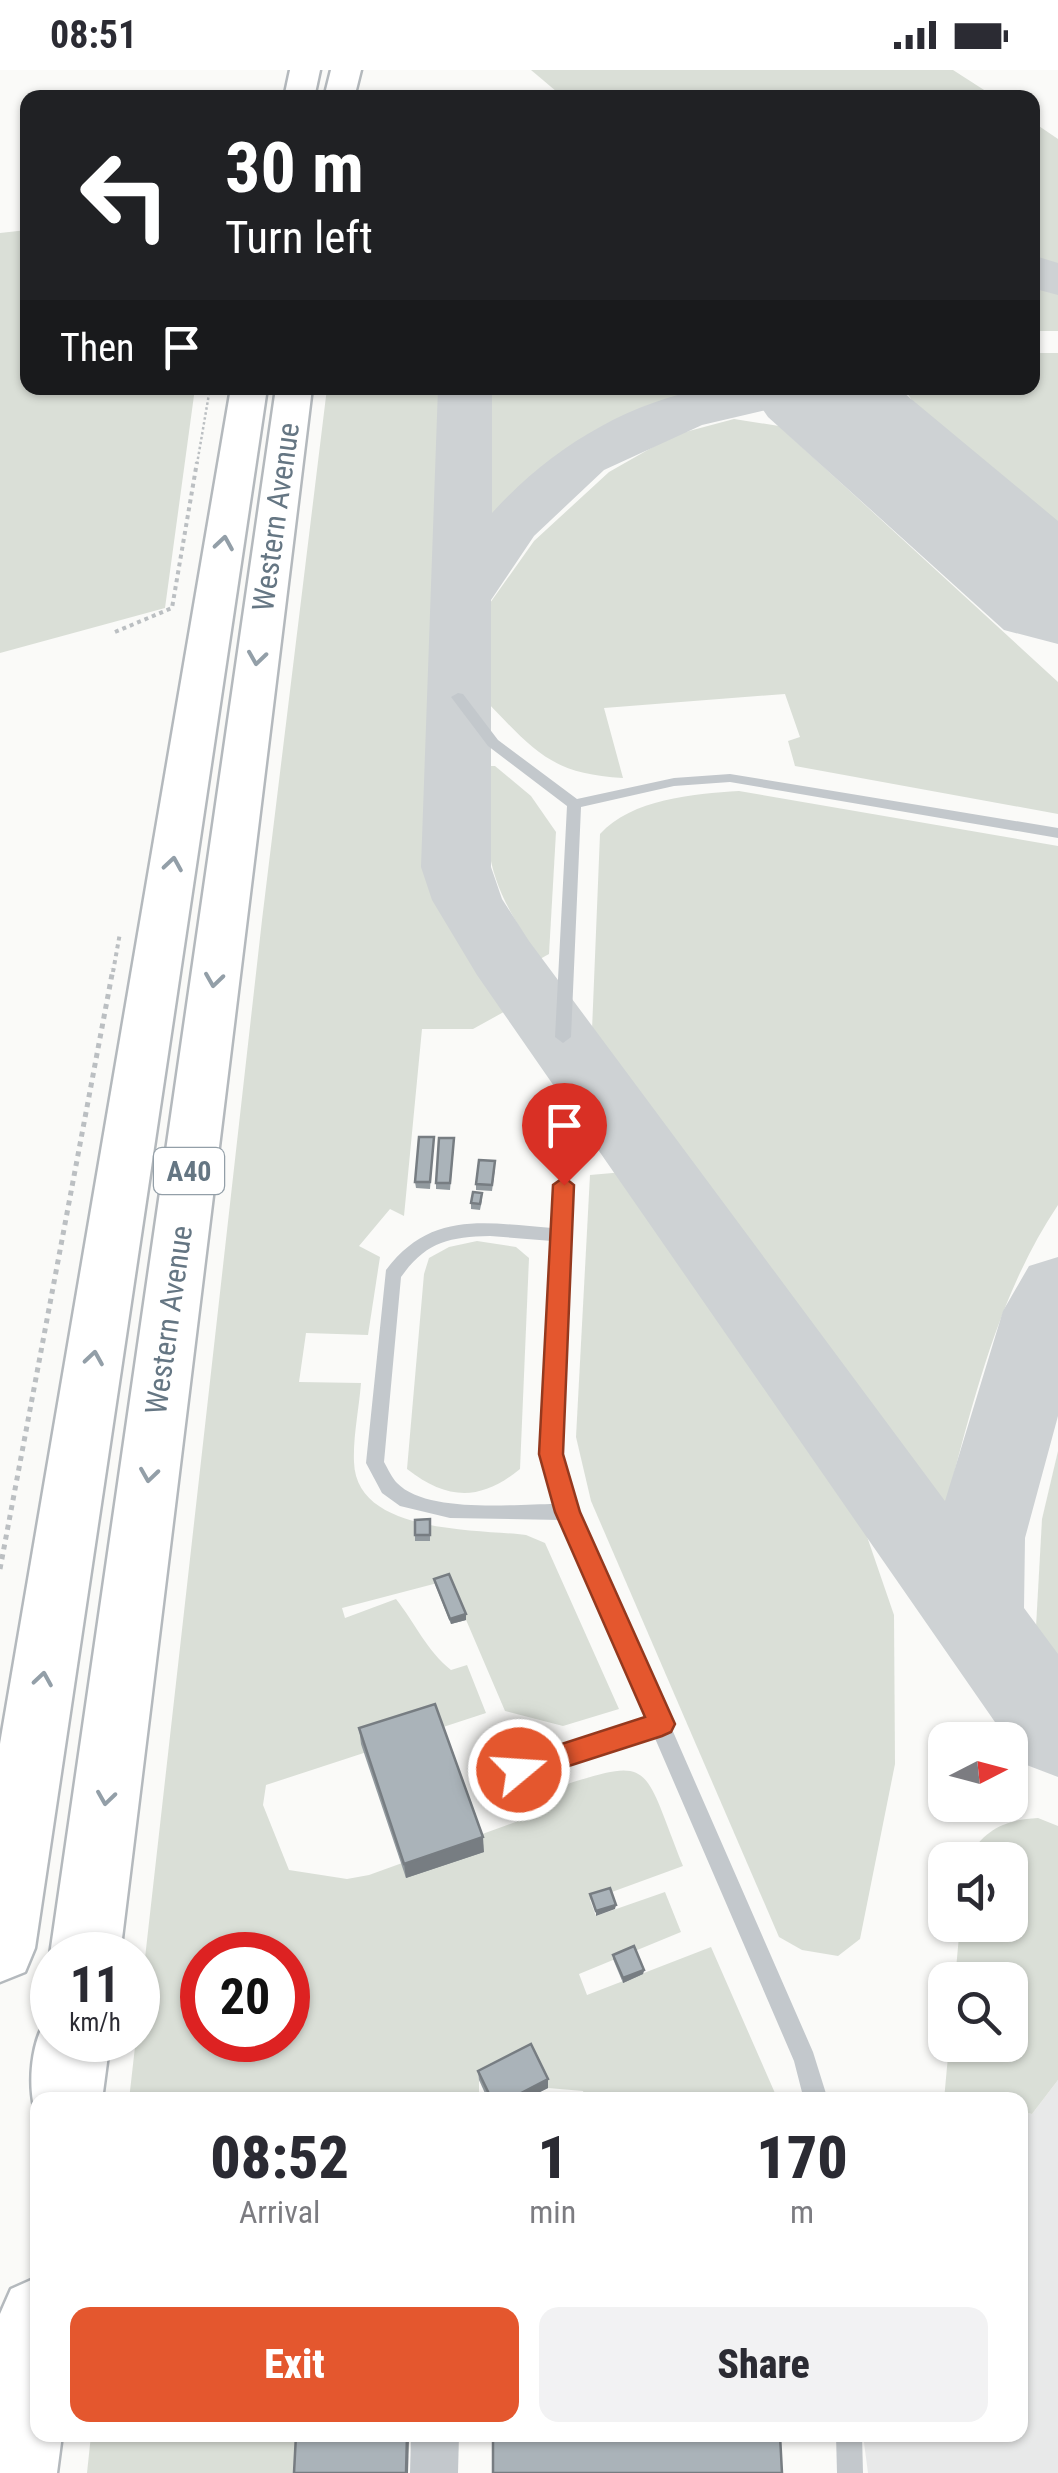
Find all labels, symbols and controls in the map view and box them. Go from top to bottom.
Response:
text: 08:51 [50,13,137,57]
text: 30 m [225,127,364,209]
icon: left [60,130,190,260]
text: Turn left [225,211,373,264]
icon: arrive [154,320,209,375]
text: Then [60,326,134,370]
street label: Western Avenue [245,420,306,613]
one-way arrow [213,535,234,552]
one-way arrow [247,650,268,666]
one-way arrow [161,856,182,873]
one-way arrow [205,971,226,988]
pin [522,1083,607,1186]
icon: arrive [537,1098,592,1153]
road number: A40 [154,1148,224,1194]
street label: Western Avenue [138,1223,199,1416]
one-way arrow [83,1350,104,1366]
one-way arrow [139,1467,160,1484]
one-way arrow [32,1671,53,1687]
position arrow [467,1718,571,1822]
north arrow [928,1722,1028,1822]
map controls [928,1722,1028,2062]
one-way arrow [96,1790,117,1806]
button: sound [928,1842,1028,1942]
speed limit sign: 20 [180,1932,310,2062]
text: 11 [70,1956,120,2014]
button: search [928,1962,1028,2062]
text: km/h [69,2008,121,2037]
text: 08:52 [210,2122,349,2193]
text: 1 [537,2122,568,2193]
text: 170 [756,2122,848,2193]
text: Arrival [239,2193,320,2231]
text: min [529,2193,576,2231]
text: m [790,2193,814,2231]
button: Exit [70,2307,519,2422]
button: Share [539,2307,988,2422]

